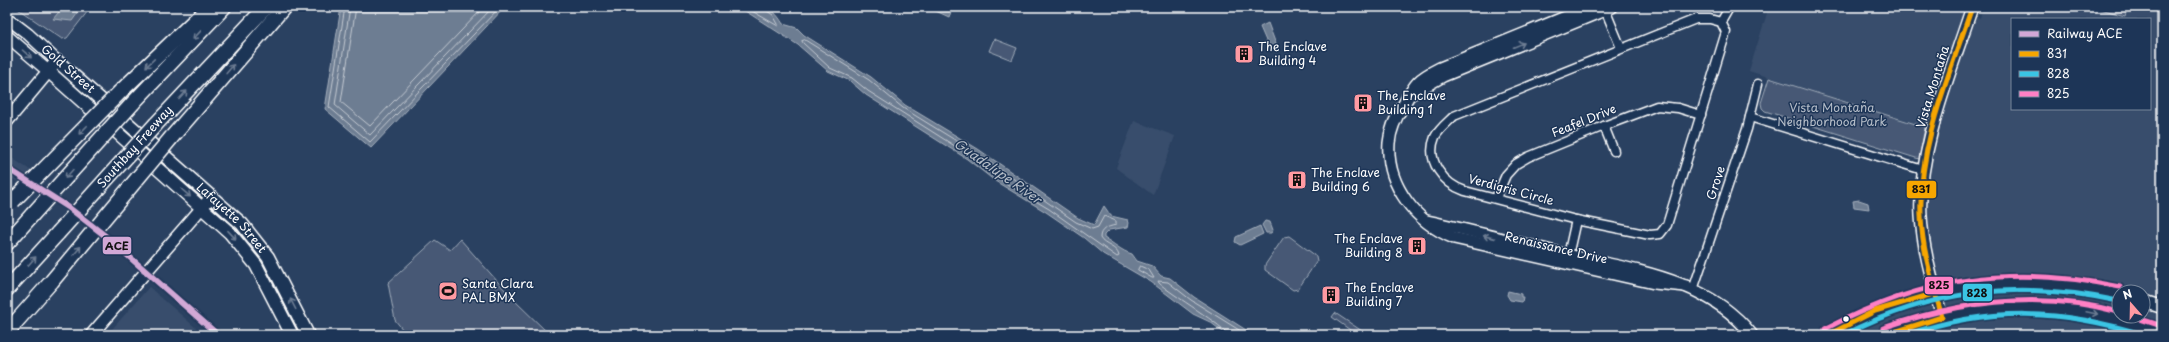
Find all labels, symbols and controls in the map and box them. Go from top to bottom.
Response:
legend [2011,18,2151,110]
text: Railway ACE [2047,24,2123,42]
one-way arrow [193,30,202,40]
place label: The Enclave Building 4 [1258,37,1327,69]
street label: Gold Street [38,40,100,97]
one-way arrow [1513,40,1525,48]
building icon: The Enclave Building 4 [1233,43,1255,65]
street label: Vista Montaña [1911,43,1953,130]
text: 831 [2047,44,2067,62]
one-way arrow [22,49,33,58]
one-way arrow [145,58,155,68]
one-way arrow [225,64,234,74]
text: 828 [2047,64,2070,82]
text: 825 [2047,84,2069,102]
place label: The Enclave Building 1 [1377,86,1446,118]
one-way arrow [178,90,187,100]
building icon: The Enclave Building 1 [1352,92,1374,114]
park label: Vista Montaña Neighborhood Park [1777,98,1887,130]
street label: Feafel Drive [1548,99,1619,141]
street label: Southbay Freeway [92,101,176,191]
one-way arrow [78,125,88,135]
water label: Guadalupe River [951,133,1047,209]
place label: The Enclave Building 6 [1311,163,1380,195]
street label: Grove [1701,163,1729,202]
one-way arrow [65,169,74,179]
building icon: The Enclave Building 6 [1286,169,1308,191]
street label: Verdigris Circle [1466,169,1556,209]
street label: Lafayette Street [193,178,272,257]
line badge: 831 [1906,180,1937,199]
text: 831 [1912,180,1931,197]
one-way arrow [180,188,190,197]
street label: Renaissance Drive [1503,226,1609,268]
place label: The Enclave Building 8 [1334,229,1403,261]
one-way arrow [227,230,237,240]
one-way arrow [1483,232,1496,240]
building icon: The Enclave Building 8 [1406,235,1428,257]
line badge: ACE [102,236,132,255]
text: ACE [105,237,129,254]
one-way arrow [72,245,81,256]
one-way arrow [28,256,37,266]
place label: Santa Clara PAL BMX [462,274,534,306]
line badge: 825 [1924,276,1954,295]
text: 825 [1929,276,1949,293]
place label: The Enclave Building 7 [1345,278,1414,310]
sports icon: Santa Clara PAL BMX [437,280,459,302]
line badge: 828 [1962,283,1993,302]
building icon: The Enclave Building 7 [1320,284,1342,306]
text: 828 [1967,284,1987,301]
north arrow [2111,284,2151,324]
text: N [2120,285,2135,304]
one-way arrow [289,299,296,311]
one-way arrow [2085,310,2098,318]
unlabelled marker [1841,314,1851,324]

